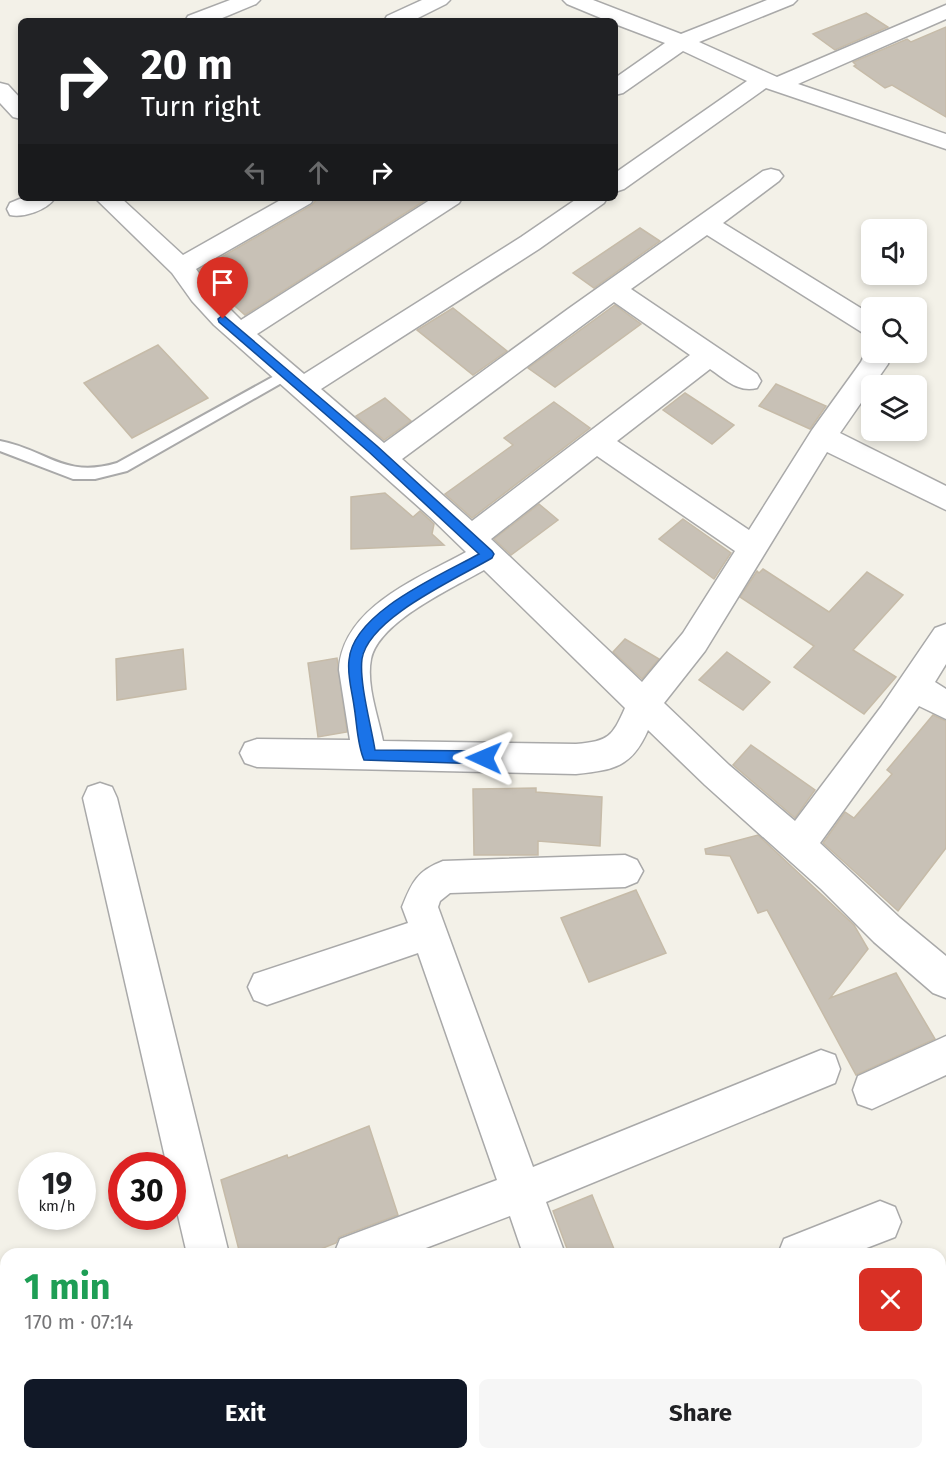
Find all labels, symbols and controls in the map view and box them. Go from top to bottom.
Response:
text: 20 m [141,40,233,90]
icon: right [42,42,120,120]
text: Turn right [141,91,261,123]
icon: left [239,156,272,189]
icon: ahead [302,156,335,189]
icon: right [365,156,398,189]
map controls [861,219,927,441]
button: sound [861,219,927,285]
pin [197,257,248,319]
icon: arrive [206,266,239,299]
button: search [861,297,927,363]
button: layers [861,375,927,441]
position arrow [452,726,516,790]
speed limit sign: 30 [108,1152,186,1230]
text: 19 [42,1166,72,1202]
text: km/h [38,1197,76,1215]
text: 1 min [24,1265,111,1309]
button: close [859,1268,922,1331]
text: 170 m · 07:14 [24,1310,133,1334]
button: Exit [24,1379,467,1448]
button: Share [479,1379,922,1448]

